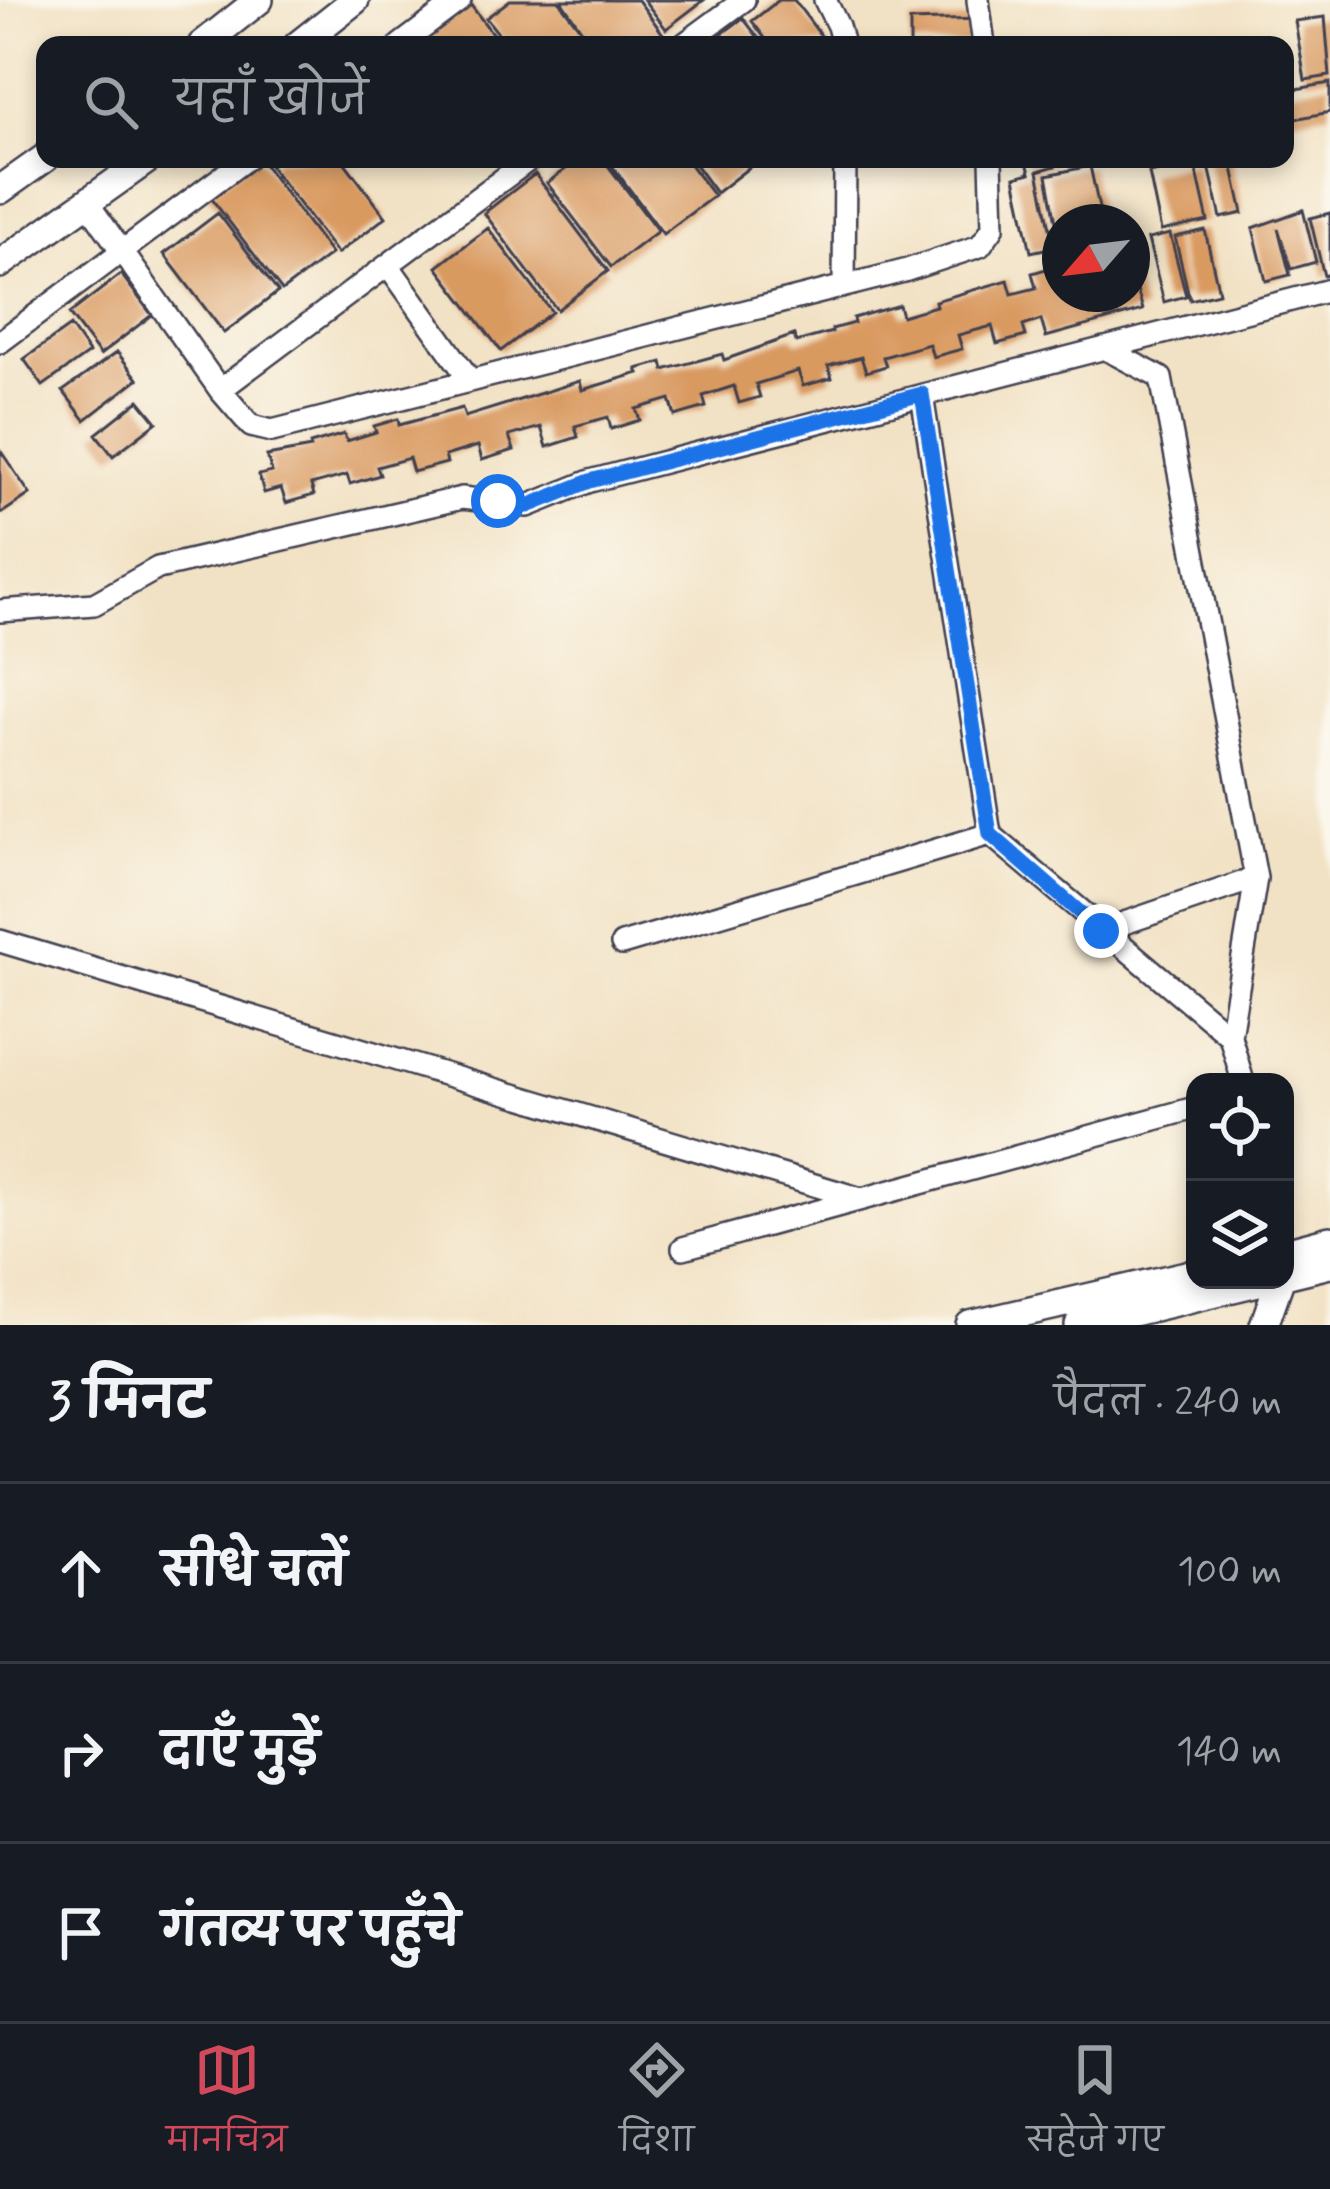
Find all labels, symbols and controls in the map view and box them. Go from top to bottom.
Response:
search box [36,36,1294,168]
icon: search [78,69,144,135]
text: यहाँ खोजें [174,72,368,131]
north arrow [1042,204,1150,312]
route start [471,474,525,528]
route end [1074,904,1128,958]
map controls [1186,1073,1294,1289]
button: locate [1186,1073,1294,1181]
button: layers [1186,1181,1294,1289]
text: 3 मिनट [48,1370,209,1436]
text: पैदल · 240 m [1054,1378,1282,1429]
icon: ahead [48,1540,114,1606]
text: सीधे चलें [162,1543,347,1602]
text: 100 m [1177,1547,1282,1598]
icon: right [48,1720,114,1786]
text: दाएँ मुड़ें [162,1723,319,1782]
text: 140 m [1176,1727,1282,1778]
icon: arrive [48,1900,114,1966]
text: गंतव्य पर पहुँचे [162,1903,460,1962]
tab: मानचित्र [166,2037,287,2176]
tab: दिशा [619,2037,694,2176]
tab: सहेजे गए [1026,2037,1164,2176]

